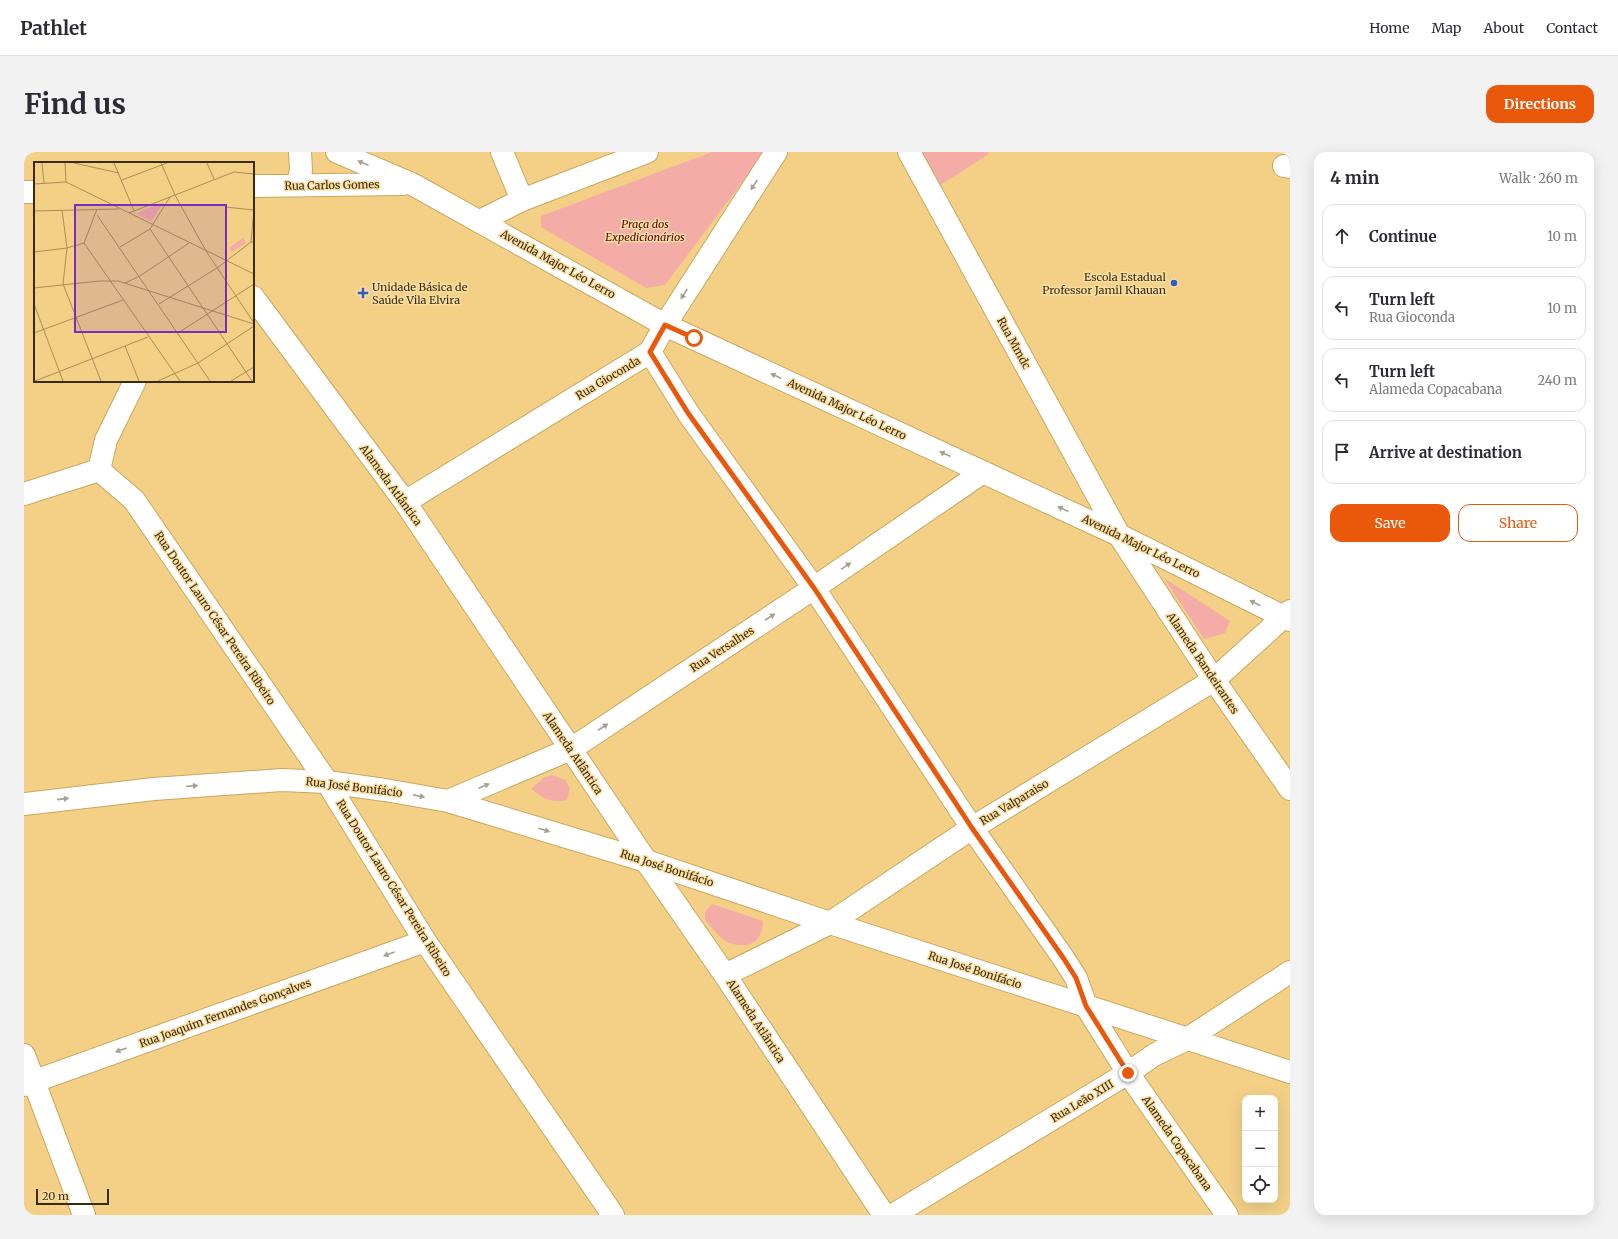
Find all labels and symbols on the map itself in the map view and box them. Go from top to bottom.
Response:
one-way arrow [357,160,368,166]
inset map [34,162,254,382]
street label: Rua Carlos Gomes [284,177,380,193]
one-way arrow [751,179,758,191]
park label: Praça dos Expedicionários [605,217,685,244]
street label: Avenida Major Léo Lerro [497,226,619,302]
place label: Escola Estadual Professor Jamil Khauan [1042,270,1167,297]
marker: Escola Estadual Professor Jamil Khauan [1169,278,1179,288]
place label: Unidade Básica de Saúde Vila Elvira [372,280,468,307]
marker: Unidade Básica de Saúde Vila Elvira [357,287,369,299]
one-way arrow [681,288,688,300]
street label: Rua Mmdc [994,315,1034,372]
route start [685,329,703,347]
street label: Rua Gioconda [573,353,643,403]
one-way arrow [770,373,782,379]
street label: Avenida Major Léo Lerro [784,375,909,443]
street label: Alameda Atlântica [356,441,425,528]
one-way arrow [939,451,951,457]
one-way arrow [1057,506,1069,512]
street label: Avenida Major Léo Lerro [1079,511,1203,581]
street label: Rua Doutor Lauro César Pereira Ribeiro [152,529,279,708]
one-way arrow [841,562,851,570]
one-way arrow [1249,600,1261,606]
street label: Alameda Bandeirantes [1163,609,1242,716]
one-way arrow [765,613,775,621]
street label: Rua Versalhes [687,623,757,675]
street label: Alameda Atlântica [540,708,606,797]
one-way arrow [598,723,609,731]
street label: Rua José Bonifácio [305,774,404,800]
street label: Rua Valparaiso [977,776,1051,828]
one-way arrow [186,782,198,789]
one-way arrow [478,783,489,789]
one-way arrow [413,793,425,799]
one-way arrow [57,796,69,802]
street label: Rua Doutor Lauro César Pereira Ribeiro [333,797,455,980]
one-way arrow [538,827,550,833]
street label: Rua José Bonifácio [619,846,716,890]
street label: Rua José Bonifácio [927,948,1024,992]
one-way arrow [382,951,394,957]
street label: Rua Joaquim Fernandes Gonçalves [137,975,313,1051]
street label: Alameda Atlântica [723,976,788,1066]
one-way arrow [115,1047,127,1053]
route end [1119,1064,1137,1082]
street label: Rua Leão XIII [1048,1077,1116,1125]
street label: Alameda Copacabana [1138,1092,1215,1193]
scale bar [36,1187,109,1206]

